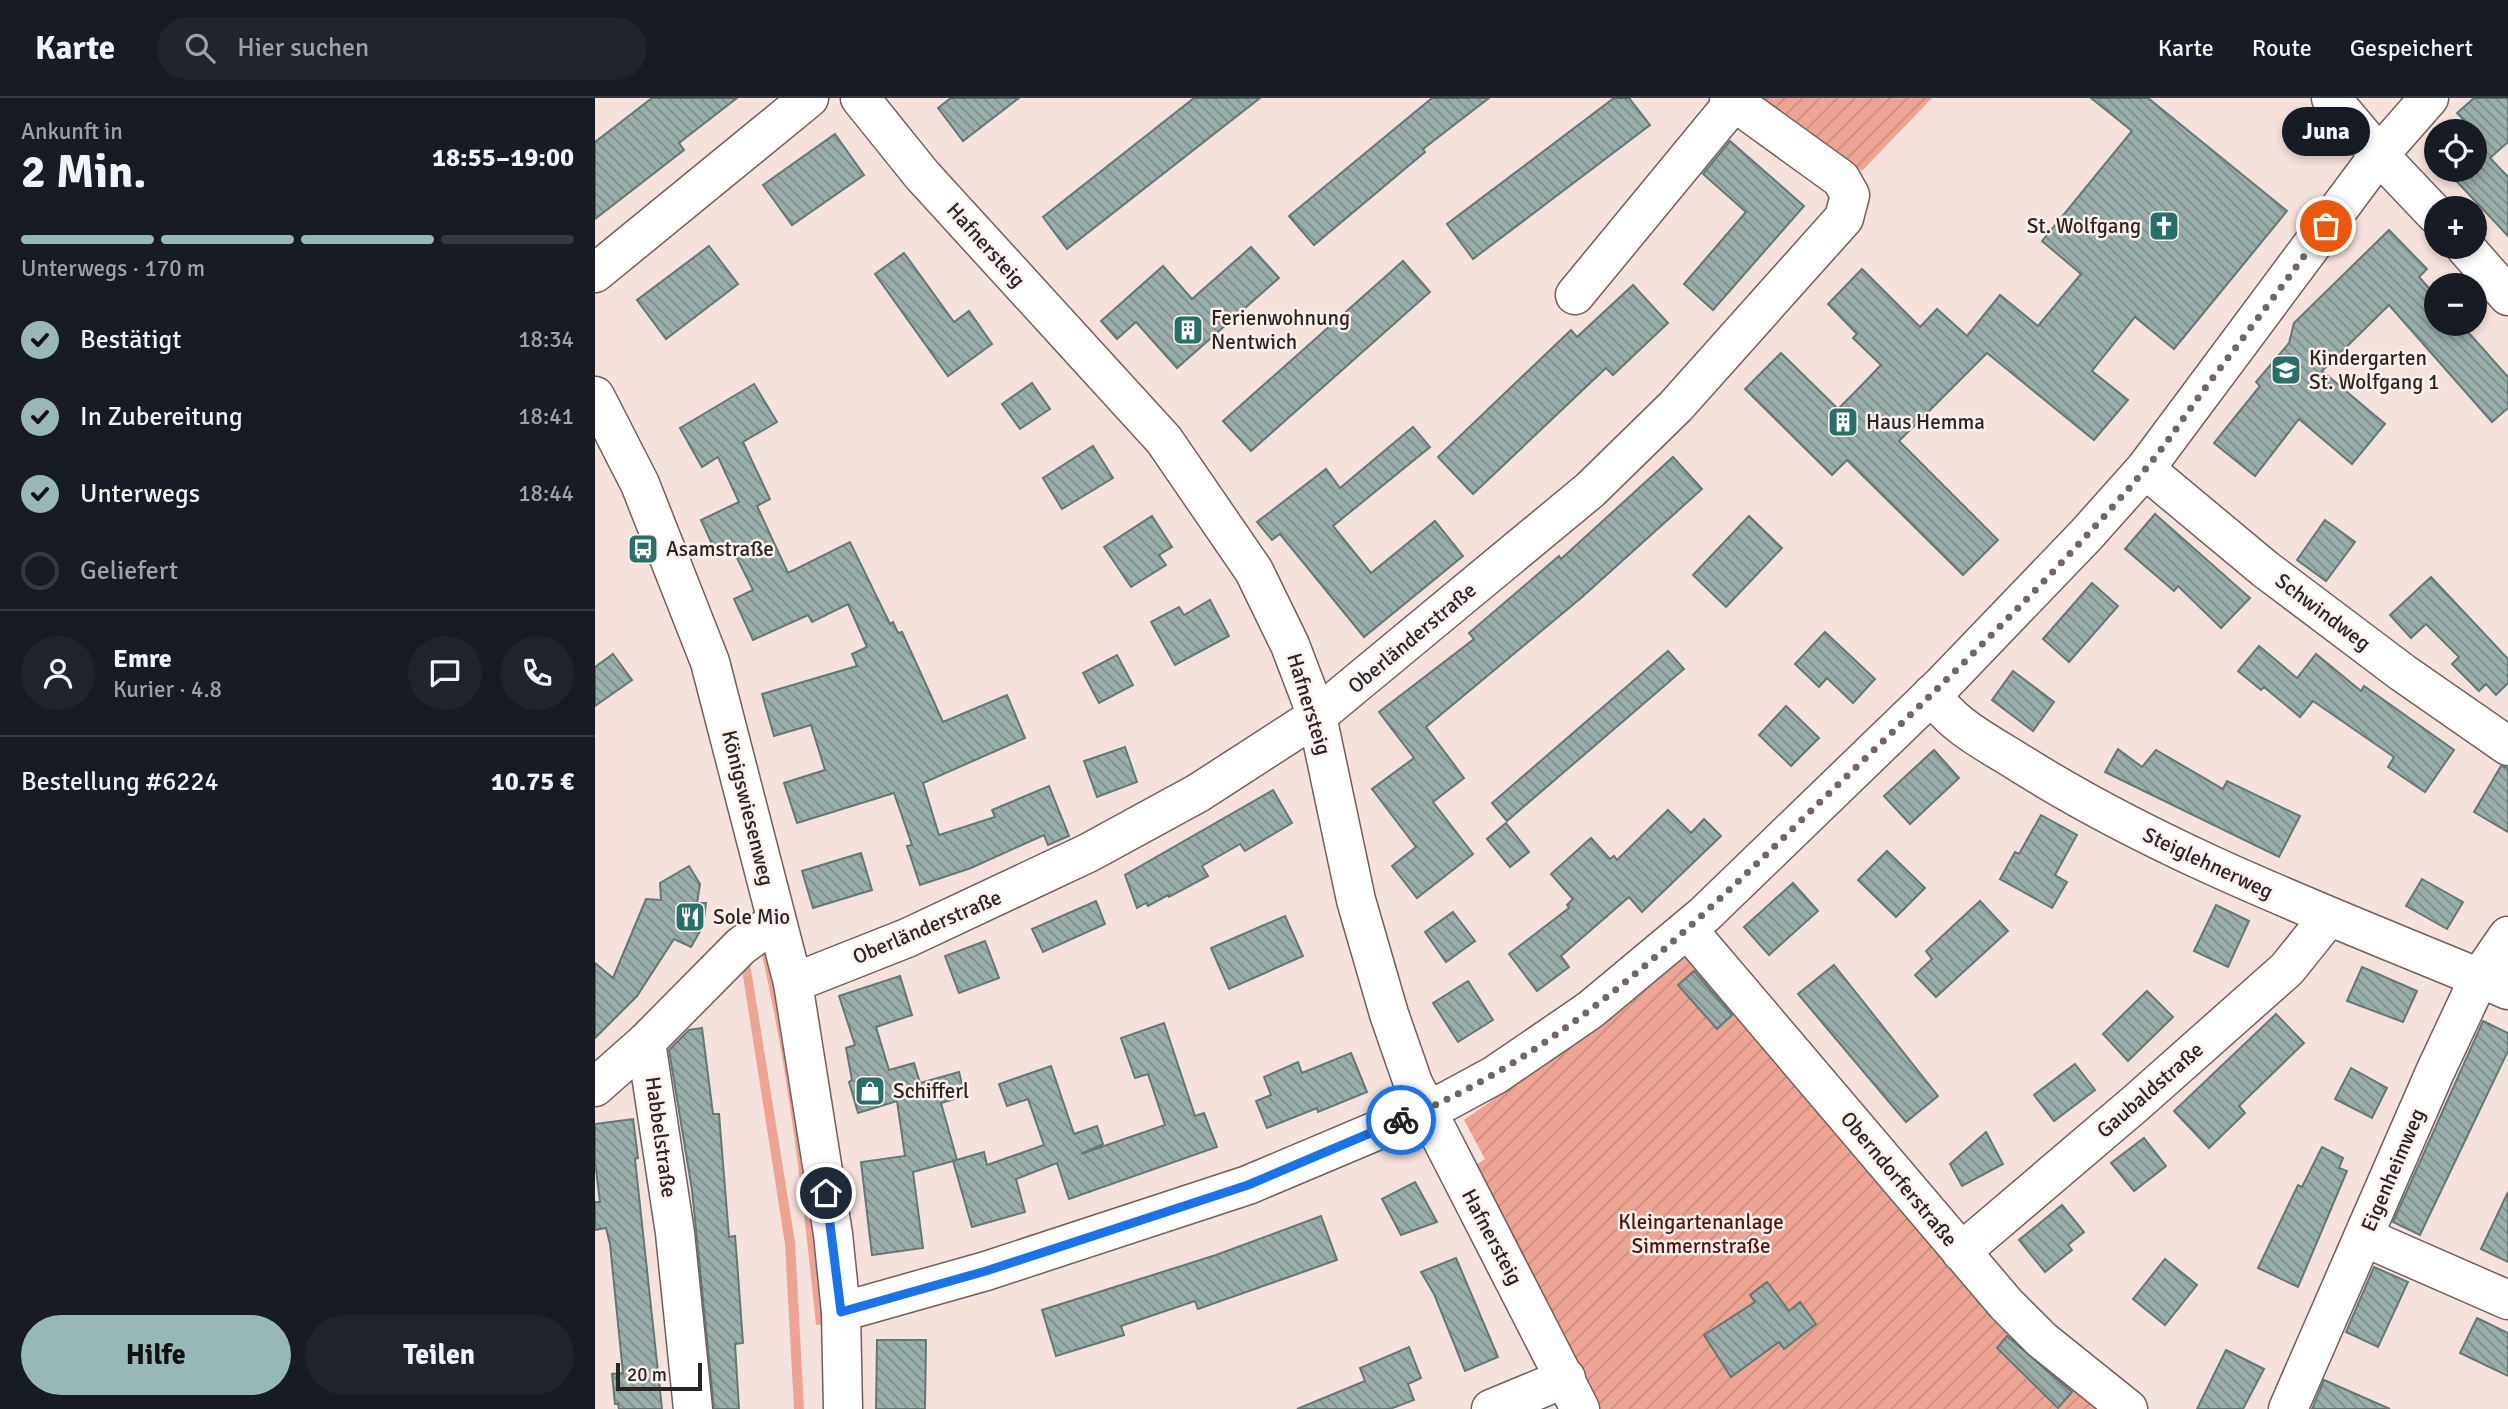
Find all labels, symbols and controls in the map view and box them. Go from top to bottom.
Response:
search box [157,17,647,80]
text: Karte [35,28,115,69]
icon: search [181,29,219,67]
text: Hier suchen [237,32,369,64]
text: Karte [2158,33,2214,63]
text: Route [2252,33,2312,63]
text: Gespeichert [2350,33,2473,63]
callout: Juna [2282,107,2370,156]
text: Ankunft in [21,117,123,146]
text: Juna [2302,117,2350,146]
map controls [2424,119,2487,336]
button: locate [2424,119,2487,182]
text: 18:55–19:00 [432,142,574,174]
text: 2 Min. [21,144,146,200]
pin [2296,196,2356,256]
button: + [2424,196,2487,259]
street label: Hafnersteig [941,197,1031,293]
icon: bag [2307,207,2345,245]
church icon: St. Wolfgang [2147,209,2181,243]
place label: St. Wolfgang [2027,213,2141,239]
text: Unterwegs · 170 m [21,254,205,283]
button: − [2424,273,2487,336]
place label: Ferienwohnung Nentwich [1211,305,1350,355]
building icon: Ferienwohnung Nentwich [1171,313,1205,347]
icon: check [21,321,59,359]
text: Bestätigt [80,324,181,356]
text: 18:34 [518,325,574,354]
place label: Kindergarten St. Wolfgang 1 [2309,345,2439,395]
school or university icon: Kindergarten St. Wolfgang 1 [2269,353,2303,387]
icon: check [21,398,59,436]
text: In Zubereitung [80,401,243,433]
text: 18:41 [518,402,574,431]
building icon: Haus Hemma [1826,405,1860,439]
place label: Haus Hemma [1866,409,1985,435]
icon: check [21,475,59,513]
text: Unterwegs [80,478,200,510]
text: 18:44 [518,479,574,508]
bus stop icon: Asamstraße [626,532,660,566]
place label: Asamstraße [666,536,774,562]
text: Geliefert [80,555,178,587]
street label: Schwindweg [2270,568,2376,656]
street label: Oberländerstraße [1343,577,1481,699]
button: person [21,636,95,710]
button: chat [408,636,482,710]
button: phone [500,636,574,710]
text: Emre [113,643,172,675]
street label: Hafnersteig [1281,650,1337,758]
text: Kurier · 4.8 [113,675,222,704]
street label: Königswiesenweg [716,727,780,889]
text: Bestellung #6224 [21,766,218,798]
text: 10.75 € [491,766,574,798]
street label: Steiglehnerweg [2139,821,2277,905]
street label: Oberländerstraße [849,884,1005,970]
restaurant icon: Sole Mio [673,900,707,934]
place label: Sole Mio [713,904,790,930]
street label: Gaubaldstraße [2091,1037,2209,1143]
shop icon: Schifferl [853,1074,887,1108]
street label: Habbelstraße [640,1075,682,1199]
place label: Schifferl [893,1078,969,1104]
courier [1366,1085,1436,1155]
icon: bike [1382,1101,1420,1139]
street label: Eigenheimweg [2355,1105,2431,1235]
street label: Oberndorferstraße [1835,1106,1963,1252]
pin [796,1163,856,1223]
icon: home [807,1174,845,1212]
street label: Hafnersteig [1456,1184,1528,1290]
park label: Kleingartenanlage Simmernstraße [1618,1209,1784,1259]
button: Hilfe [21,1315,291,1395]
button: Teilen [305,1315,574,1395]
scale bar [616,1360,702,1392]
text: 20 m [627,1363,667,1387]

